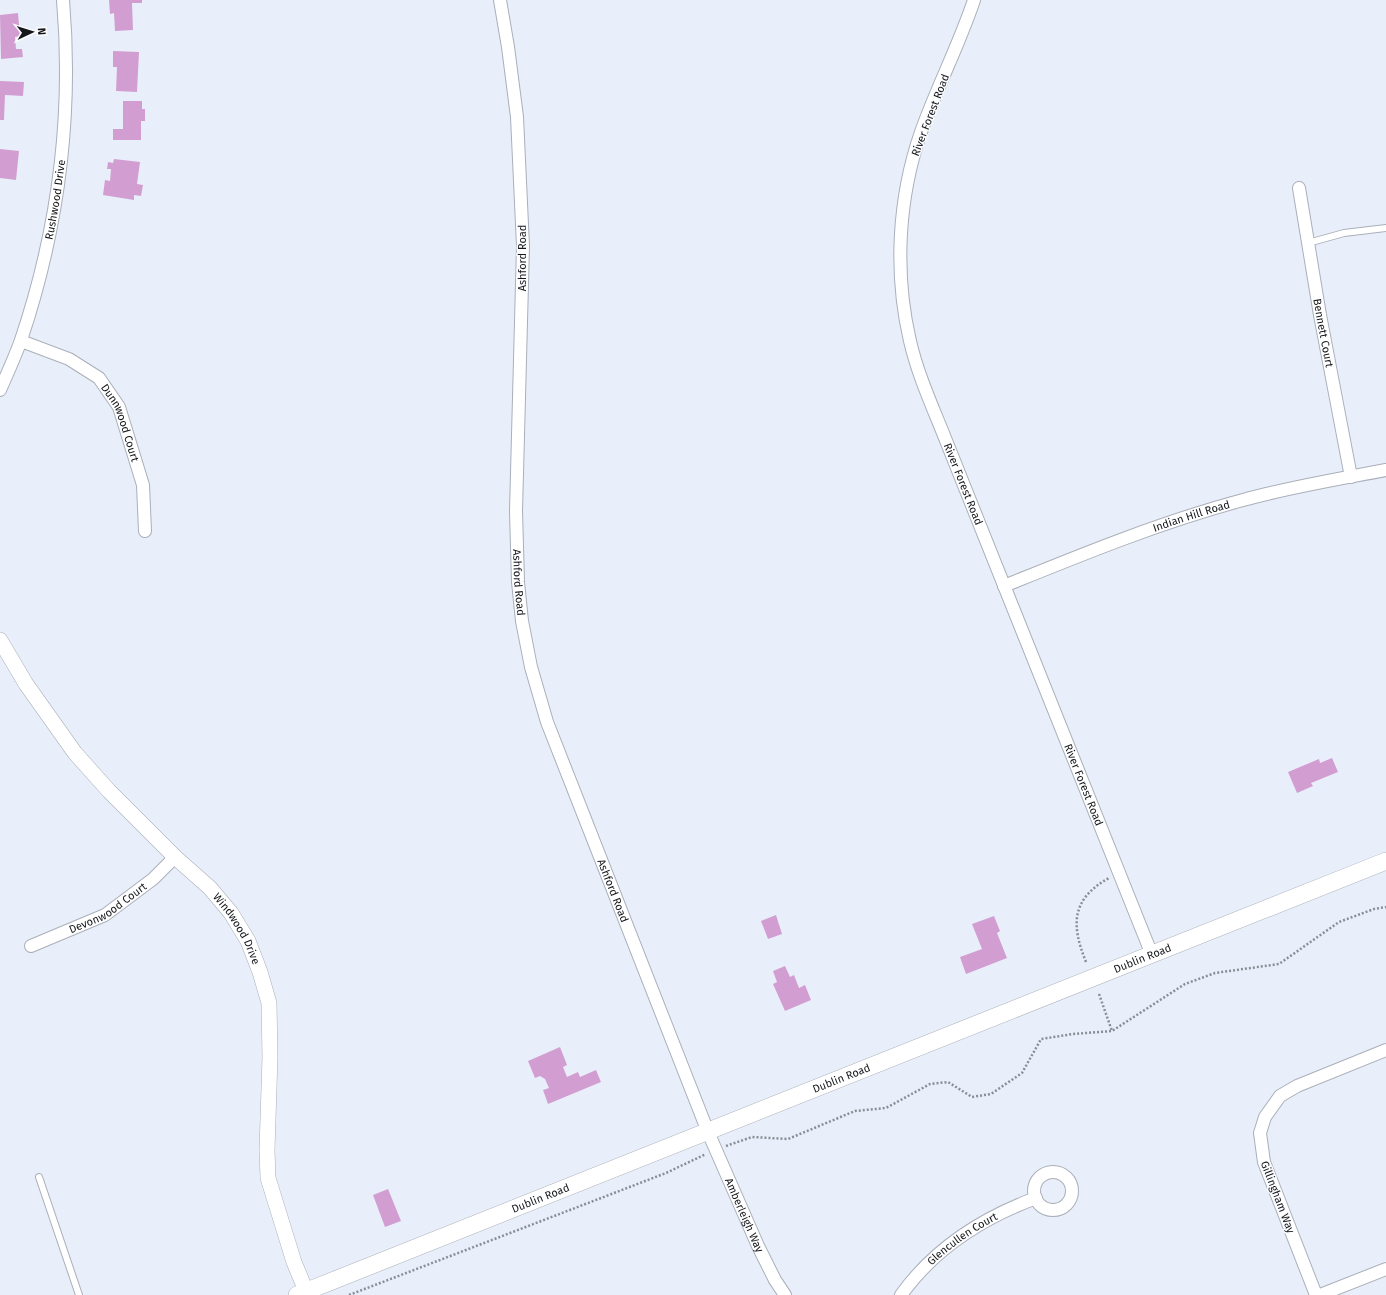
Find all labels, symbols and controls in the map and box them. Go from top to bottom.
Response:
north arrow [12,12,52,52]
text: N [35,27,48,35]
street label: River Forest Road [909,72,952,158]
street label: Rushwood Drive [43,159,68,241]
street label: Ashford Road [516,225,529,291]
street label: Bennett Court [1310,298,1336,368]
street label: Dunnwood Court [98,381,141,463]
street label: River Forest Road [941,441,985,527]
street label: Indian Hill Road [1151,498,1231,535]
street label: Ashford Road [510,549,527,616]
street label: River Forest Road [1061,742,1106,828]
street label: Ashford Road [594,857,631,924]
street label: Devonwood Court [67,880,149,936]
street label: Windwood Drive [210,891,262,966]
street label: Dublin Road [1112,941,1173,976]
street label: Dublin Road [811,1061,872,1096]
street label: Gillingham Way [1258,1159,1298,1236]
street label: Amberleigh Way [722,1176,766,1255]
street label: Dublin Road [510,1181,571,1216]
street label: Glencullen Court [925,1210,1000,1268]

